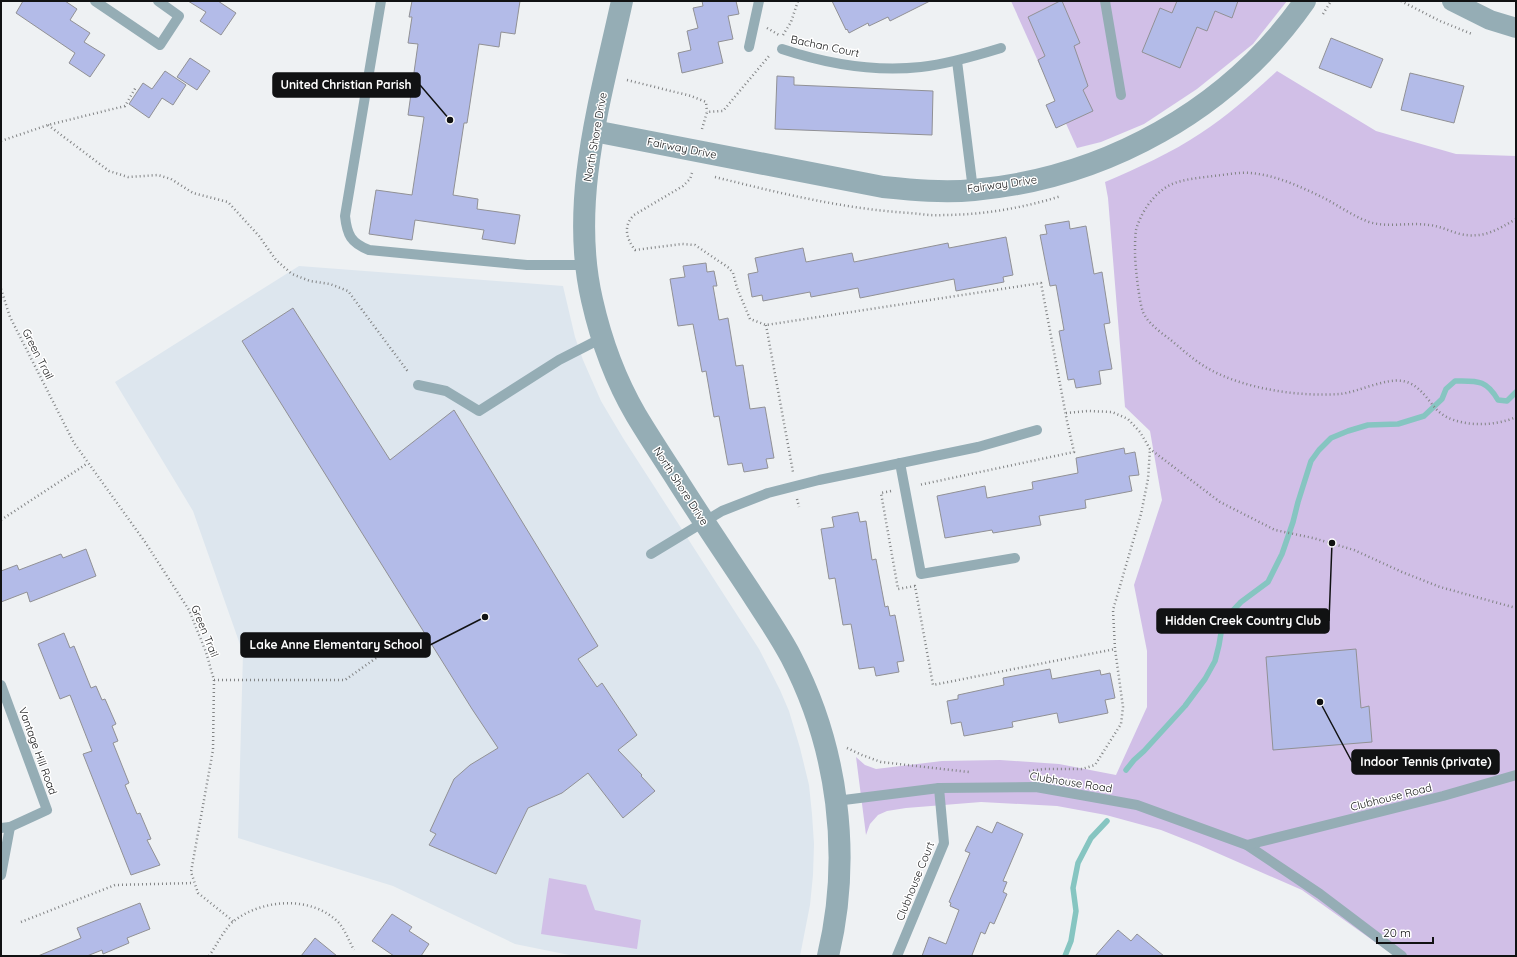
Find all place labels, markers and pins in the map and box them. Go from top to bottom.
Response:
callout: United Christian Parish [273,73,420,97]
callout: Hidden Creek Country Club [1157,609,1329,633]
callout: Lake Anne Elementary School [241,633,430,657]
callout: Indoor Tennis (private) [1352,750,1499,774]

